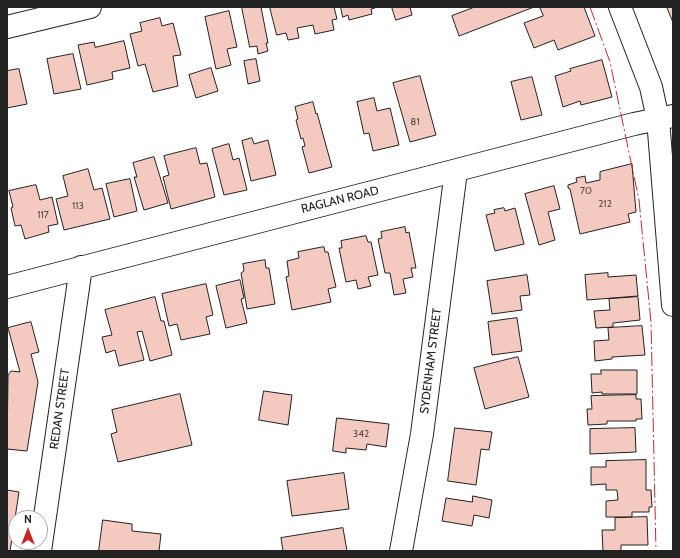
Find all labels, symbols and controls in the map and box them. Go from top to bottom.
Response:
house number: 81 [410,116,420,128]
street label: RAGLAN ROAD [300,183,380,217]
house number: 70 [580,185,592,197]
house number: 212 [598,198,612,210]
house number: 113 [72,200,84,212]
house number: 117 [37,209,49,221]
street label: SYDENHAM STREET [417,307,445,415]
street label: REDAN STREET [47,368,73,450]
house number: 342 [353,428,369,440]
north arrow [8,510,48,550]
text: N [24,512,32,526]

